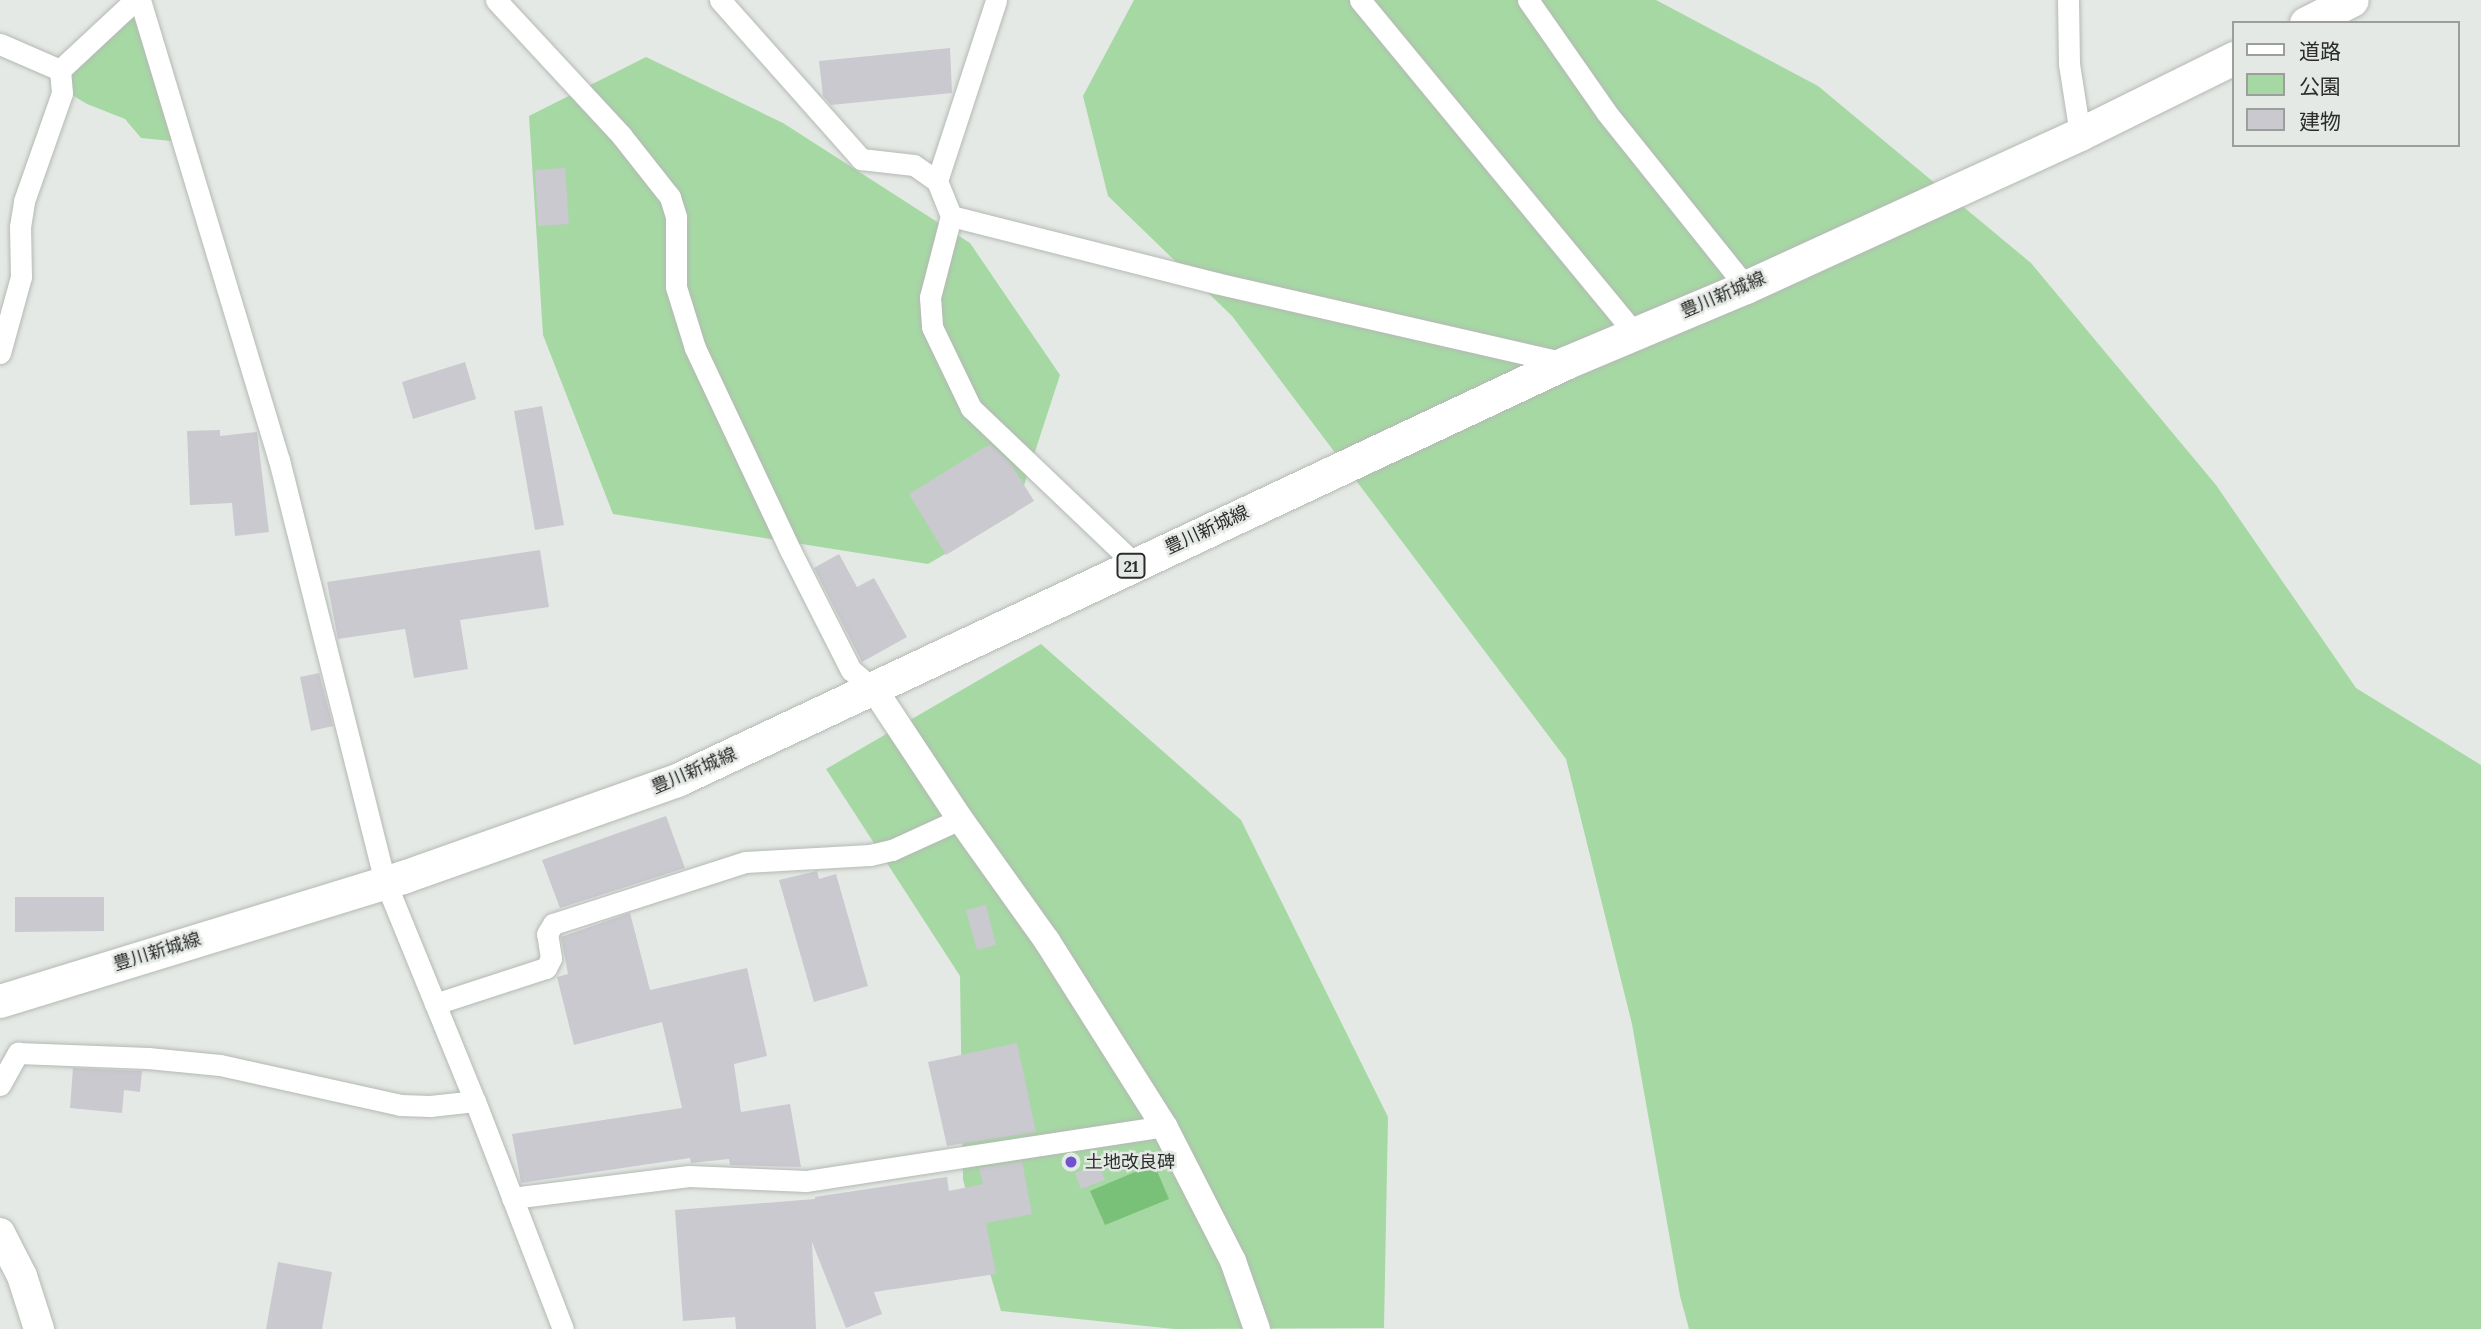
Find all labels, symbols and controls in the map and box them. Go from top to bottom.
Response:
legend [2232,21,2460,147]
text: 道路 [2299,38,2341,65]
text: 公園 [2299,73,2341,100]
text: 建物 [2299,108,2341,135]
street label: 豊川新城線 [1677,267,1769,323]
street label: 豊川新城線 [1162,501,1252,559]
road number: 21 [1115,554,1147,579]
street label: 豊川新城線 [648,743,740,799]
street label: 豊川新城線 [111,929,203,975]
place label: 土地改良碑 [1085,1151,1175,1173]
marker: 土地改良碑 [1063,1154,1079,1170]

